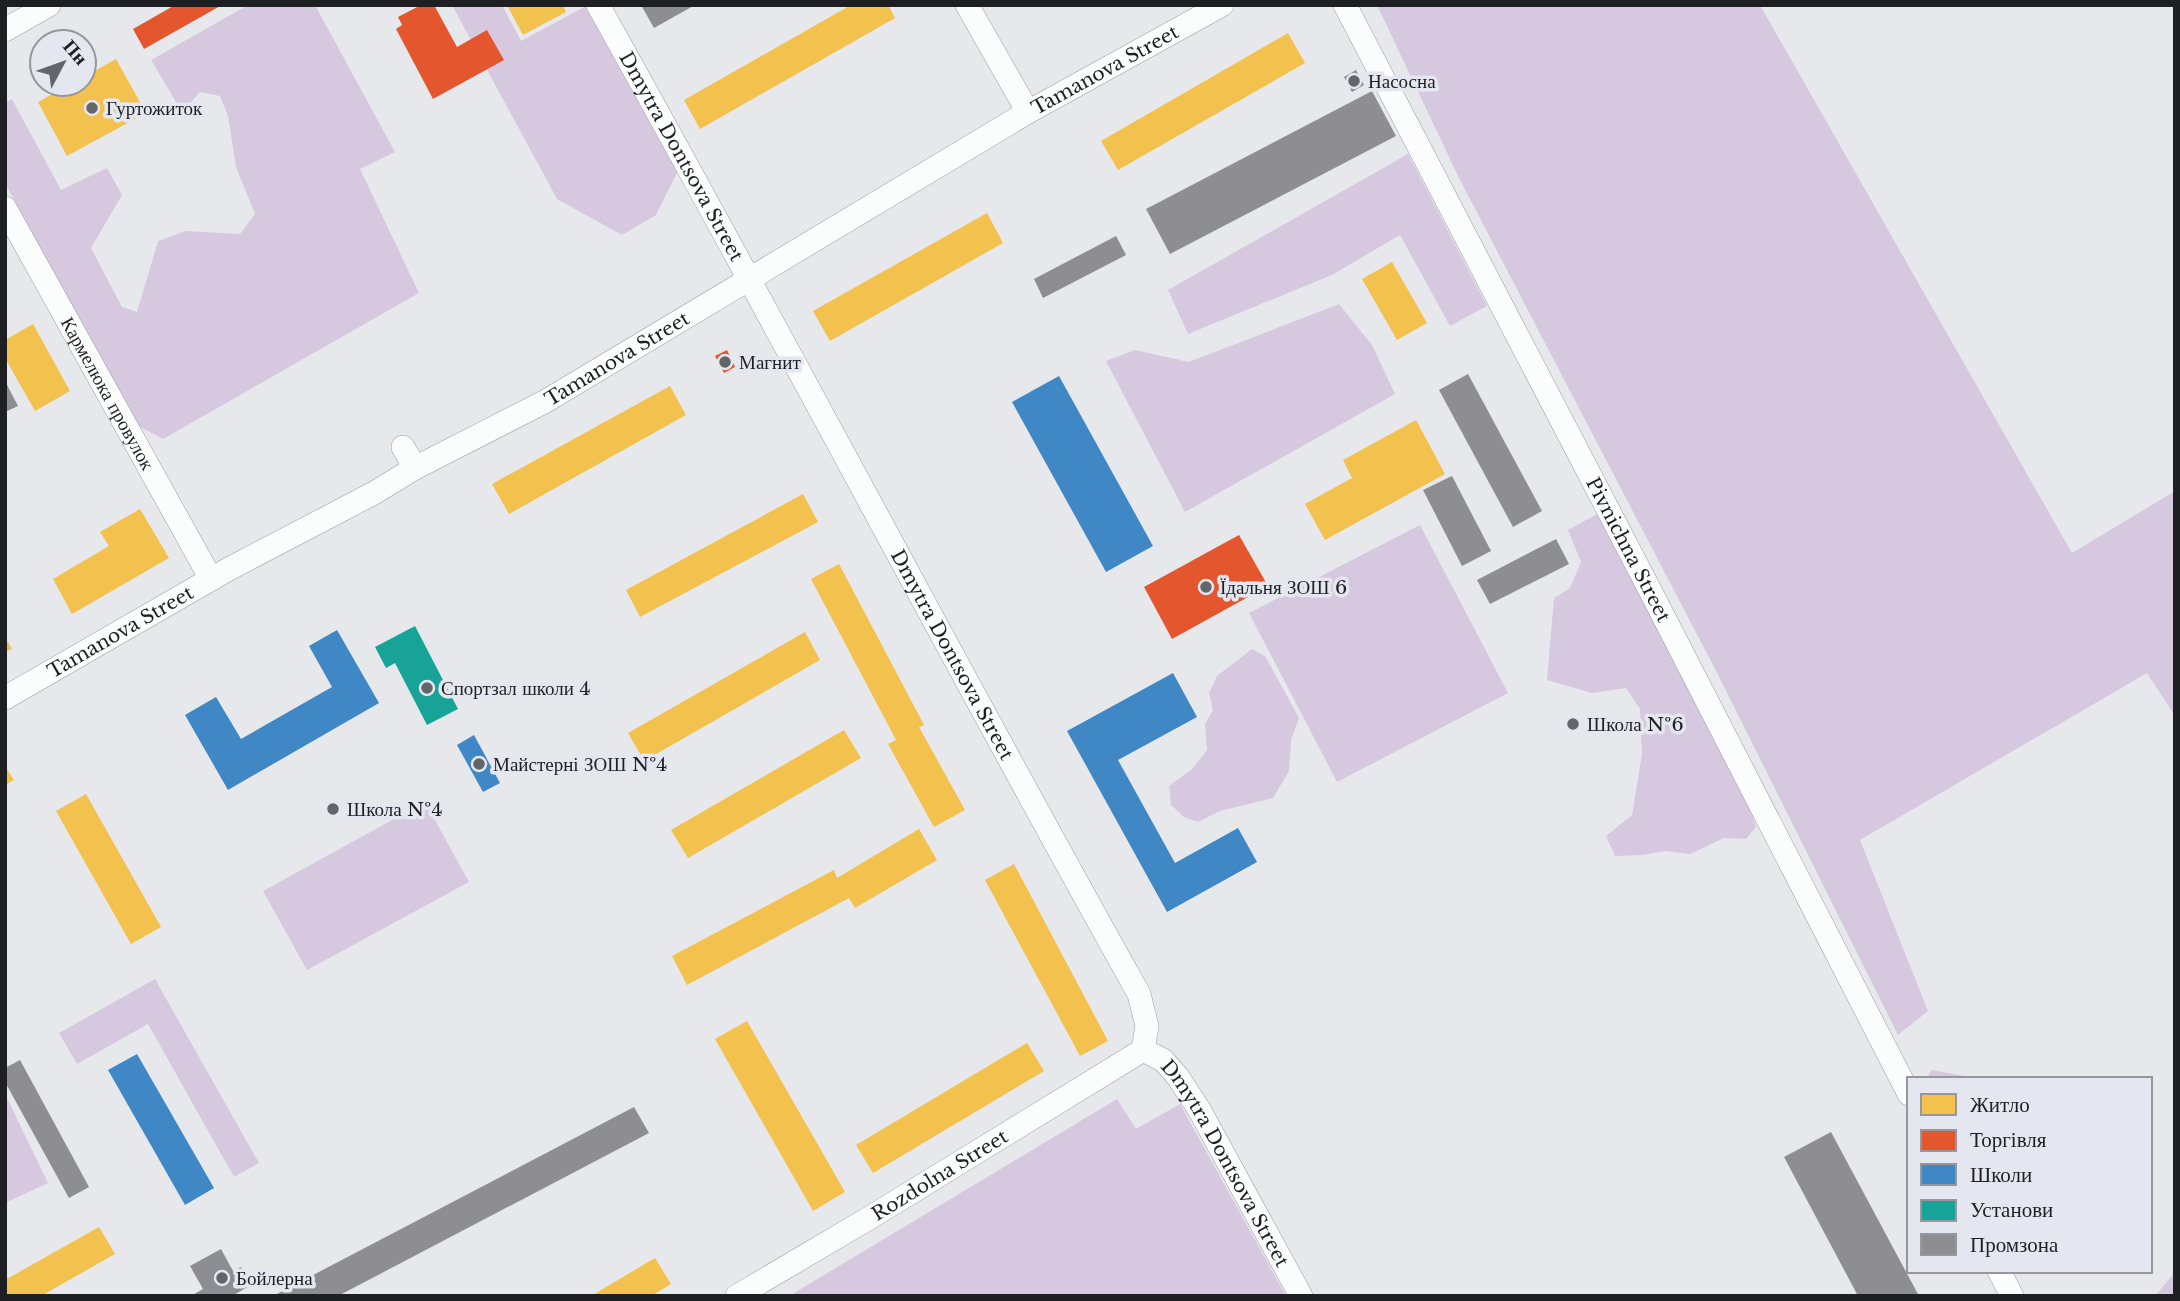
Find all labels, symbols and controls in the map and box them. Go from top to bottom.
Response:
street label: Tamanova Street [1028,20,1183,120]
north arrow [28,28,98,98]
text: Пн [58,35,93,69]
street label: Dmytra Dontsova Street [614,48,749,266]
place label: Насосна [1368,70,1436,93]
marker: Насосна [1346,73,1362,89]
place label: Гуртожиток [106,97,203,120]
marker: Гуртожиток [84,100,100,116]
street label: Tamanova Street [541,306,694,411]
street label: Кармелюка провулок [56,313,160,475]
place label: Магнит [739,351,801,374]
marker: Магнит [717,354,733,370]
street label: Pivnichna Street [1581,473,1676,627]
street label: Dmytra Dontsova Street [886,546,1019,765]
place label: Їдальня ЗОШ 6 [1220,576,1347,599]
marker: Їдальня ЗОШ 6 [1198,579,1214,595]
street label: Tamanova Street [44,581,198,683]
place label: Спортзал школи 4 [441,677,591,700]
marker: Спортзал школи 4 [419,680,435,696]
place label: Школа №6 [1587,713,1684,736]
marker: Школа №6 [1565,716,1581,732]
place label: Майстерні ЗОШ №4 [493,753,667,776]
marker: Майстерні ЗОШ №4 [471,756,487,772]
place label: Школа №4 [347,798,443,821]
marker: Школа №4 [325,801,341,817]
street label: Dmytra Dontsova Street [1156,1055,1294,1272]
legend [1907,1077,2152,1273]
text: Житло [1970,1092,2030,1118]
street label: Rozdolna Street [868,1125,1013,1226]
text: Торгівля [1970,1127,2047,1153]
text: Школи [1970,1162,2032,1188]
text: Установи [1970,1197,2053,1223]
text: Промзона [1970,1232,2059,1258]
place label: Бойлерна [236,1267,313,1290]
marker: Бойлерна [214,1270,230,1286]

